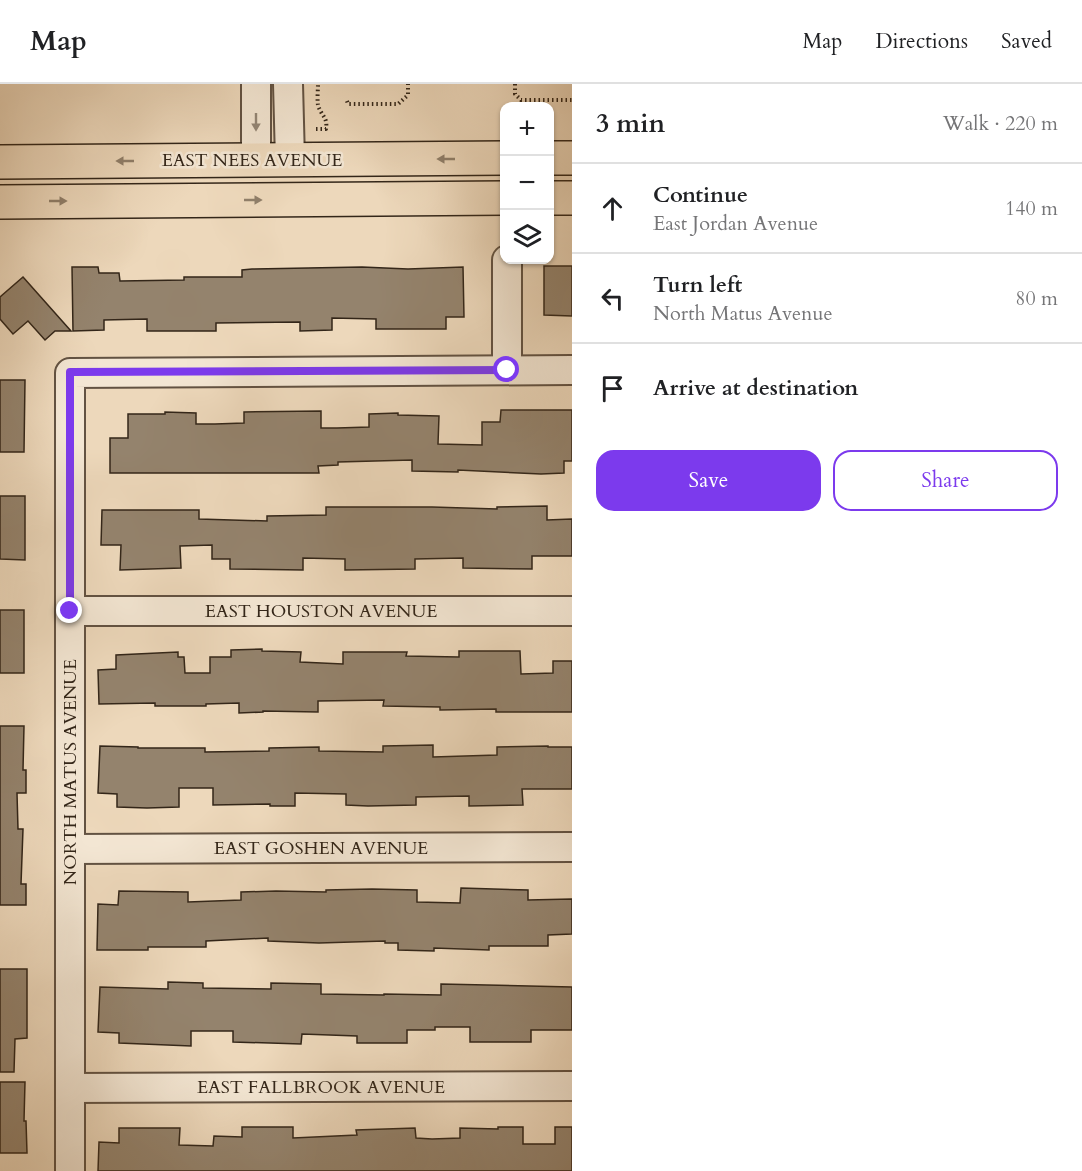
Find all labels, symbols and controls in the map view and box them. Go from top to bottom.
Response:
text: Map [30,22,87,60]
text: Map [802,27,842,56]
text: Directions [875,27,968,56]
text: Saved [1001,27,1052,56]
map controls [500,102,554,264]
button: + [500,102,554,156]
text: 3 min [596,106,665,141]
text: Walk · 220 m [943,110,1058,137]
one-way arrow [251,113,261,132]
street label: EAST NEES AVENUE [162,148,342,173]
one-way arrow [437,154,456,164]
one-way arrow [116,156,135,166]
button: − [500,156,554,210]
text: Continue [653,180,748,210]
icon: ahead [596,192,629,225]
one-way arrow [244,195,263,205]
text: 140 m [1005,195,1058,222]
one-way arrow [49,196,68,206]
button: layers [500,210,554,264]
text: East Jordan Avenue [653,210,818,237]
text: Turn left [653,270,742,300]
icon: left [596,282,629,315]
text: 80 m [1015,285,1058,312]
text: North Matus Avenue [653,300,833,327]
route start [493,356,519,382]
icon: arrive [596,372,629,405]
text: Arrive at destination [653,373,858,403]
button: Save [596,450,821,511]
button: Share [833,450,1058,511]
route end [56,597,82,623]
street label: EAST HOUSTON AVENUE [205,599,437,624]
street label: NORTH MATUS AVENUE [58,659,83,885]
street label: EAST GOSHEN AVENUE [214,836,428,861]
street label: EAST FALLBROOK AVENUE [197,1075,445,1100]

